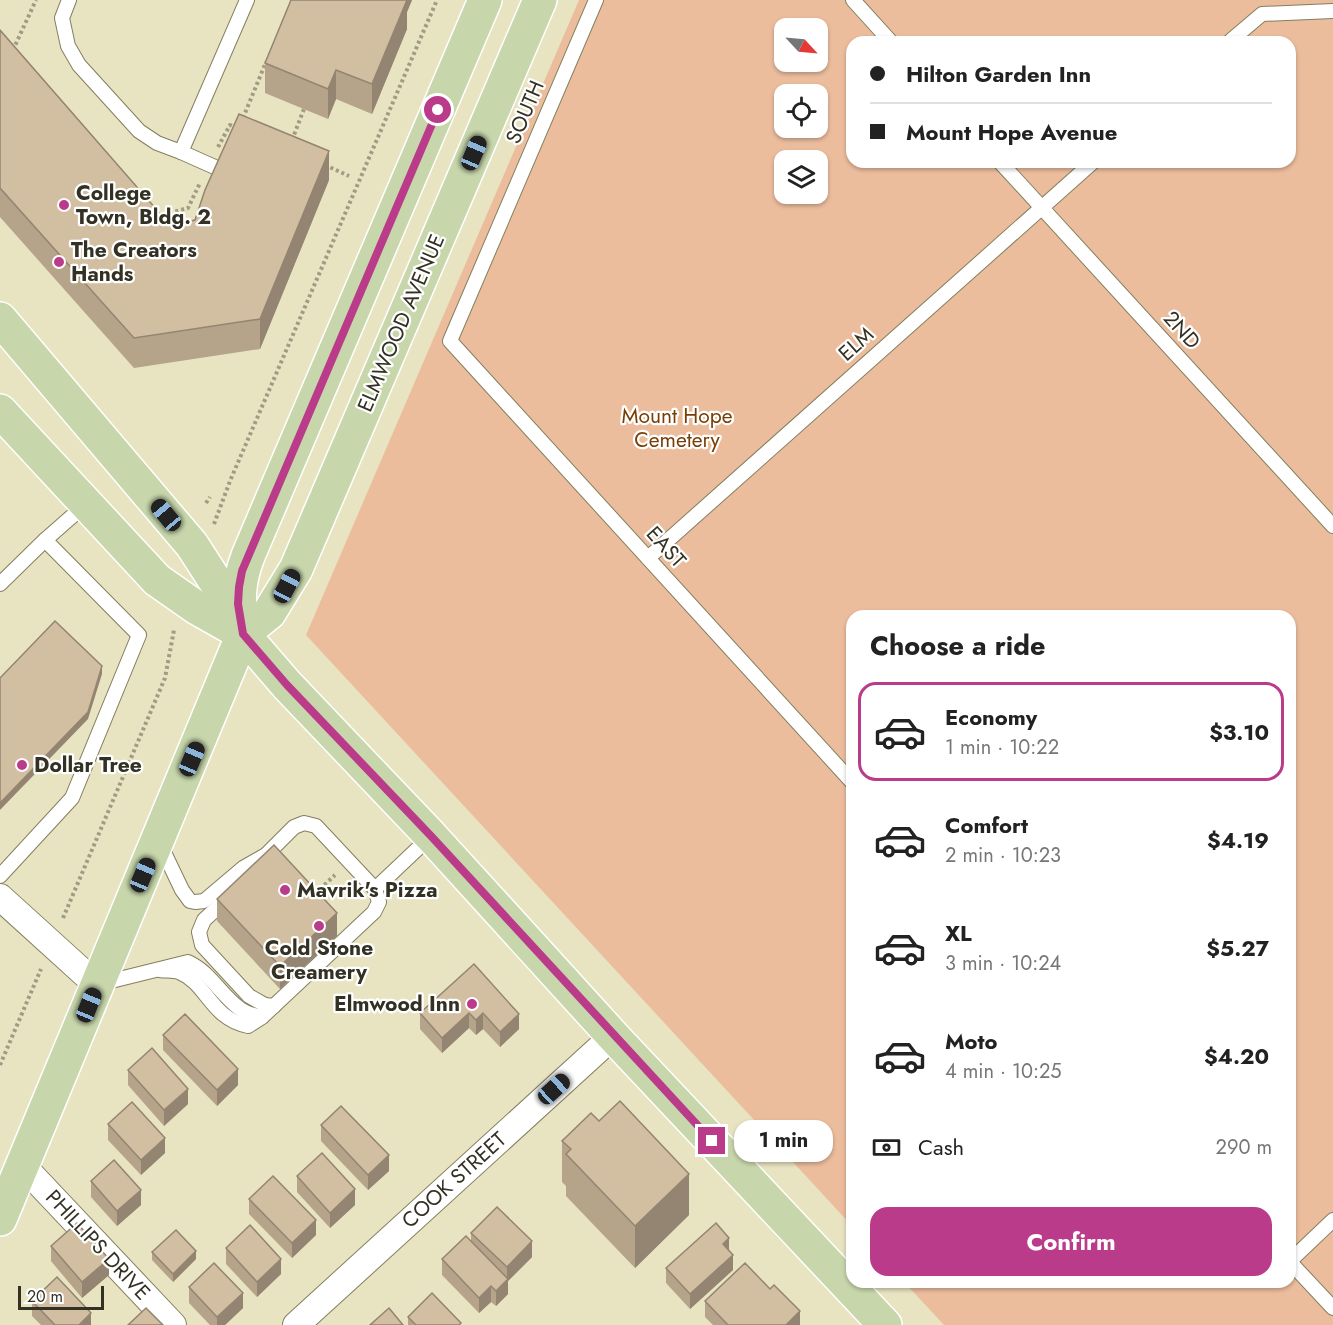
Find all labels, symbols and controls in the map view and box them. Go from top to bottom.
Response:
north arrow [774,18,828,72]
map controls [774,18,828,204]
text: Hilton Garden Inn [906,58,1091,90]
street label: SOUTH [498,76,552,148]
button: locate [774,84,828,138]
route start [424,96,451,123]
text: Mount Hope Avenue [906,116,1117,148]
car [459,133,489,173]
button: layers [774,150,828,204]
place label: College Town, Bldg. 2 [76,178,211,232]
marker: College Town, Bldg. 2 [57,198,71,212]
street label: ELMWOOD AVENUE [350,230,452,416]
place label: The Creators Hands [71,235,197,289]
marker: The Creators Hands [52,255,66,269]
street label: 2ND [1157,304,1207,356]
street label: ELM [832,320,880,368]
park label: Mount Hope Cemetery [621,401,733,455]
car [148,495,184,535]
street label: EAST [639,520,693,575]
car [271,566,303,606]
text: Choose a ride [870,626,1045,665]
text: Economy [945,701,1037,733]
icon: car [873,705,927,759]
text: $3.10 [1209,716,1269,748]
text: 1 min · 10:22 [945,733,1059,762]
car [177,739,207,779]
place label: Dollar Tree [34,750,142,780]
marker: Dollar Tree [15,758,29,772]
text: Comfort [945,809,1028,841]
icon: car [873,813,927,867]
text: $4.19 [1207,824,1269,856]
text: 2 min · 10:23 [945,841,1061,870]
car [128,855,158,895]
place label: Mavrik's Pizza [297,875,438,905]
marker: Mavrik's Pizza [278,883,292,897]
text: XL [945,917,972,949]
marker: Cold Stone Creamery [312,919,326,933]
icon: car [873,921,927,975]
text: $5.27 [1206,932,1269,964]
place label: Cold Stone Creamery [265,933,373,987]
text: 3 min · 10:24 [945,949,1061,978]
car [74,985,104,1025]
place label: Elmwood Inn [334,989,460,1019]
marker: Elmwood Inn [465,997,479,1011]
text: Moto [945,1025,998,1057]
icon: car [873,1029,927,1083]
text: $4.20 [1204,1040,1269,1072]
text: 4 min · 10:25 [945,1057,1062,1086]
car [535,1070,573,1108]
callout: 1 min [733,1120,832,1162]
street label: COOK STREET [395,1125,513,1235]
text: 1 min [759,1126,808,1155]
route end [698,1127,725,1154]
icon: cash [870,1131,903,1164]
text: Cash [918,1131,964,1163]
text: 290 m [1216,1133,1272,1162]
street label: PHILLIPS DRIVE [39,1183,157,1307]
button: Confirm [870,1207,1272,1276]
scale bar [18,1283,104,1310]
text: 20 m [27,1285,63,1308]

